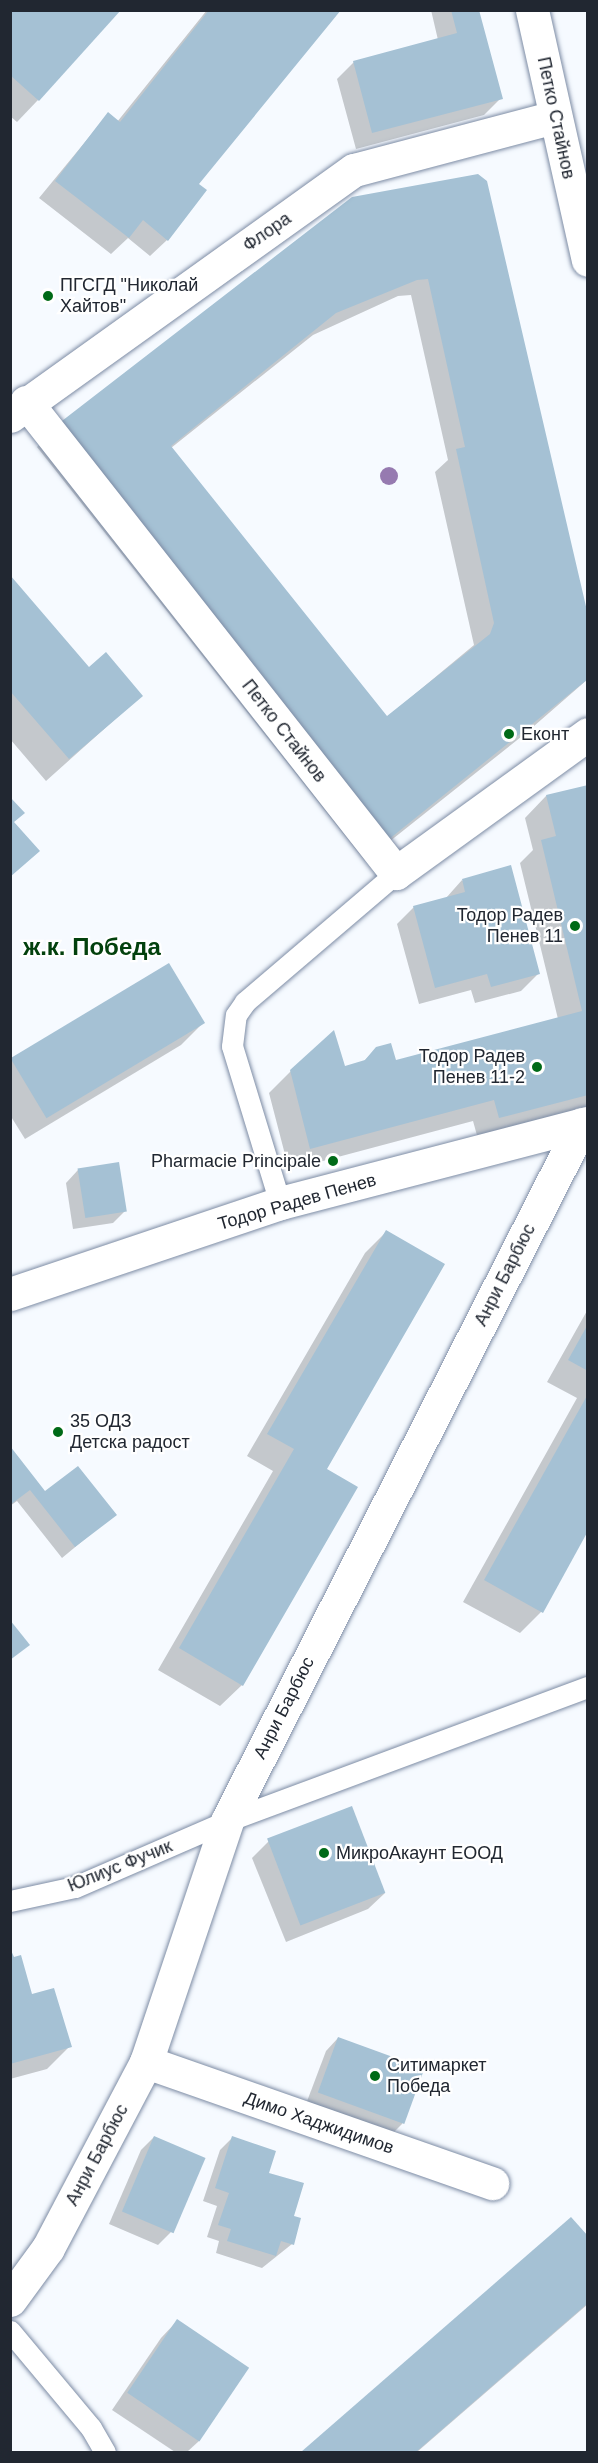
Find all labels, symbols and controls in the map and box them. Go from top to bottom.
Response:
street label: Петко Стайнов [533,55,579,181]
street label: Флора [239,208,295,256]
place label: ПГСГД "Николай Хайтов" [60,275,198,318]
marker: ПГСГД "Николай Хайтов" [41,289,55,303]
street label: Петко Стайнов [237,675,331,787]
place label: Еконт [521,723,569,745]
marker: Еконт [502,727,516,741]
place label: Тодор Радев Пенев 11 [457,905,563,948]
marker: Тодор Радев Пенев 11 [568,919,582,933]
district label: ж.к. Победа [23,933,161,961]
place label: Тодор Радев Пенев 11-2 [419,1046,525,1088]
marker: Тодор Радев Пенев 11-2 [530,1060,544,1074]
place label: Pharmacie Principale [151,1150,321,1172]
marker: Pharmacie Principale [326,1154,340,1168]
street label: Тодор Радев Пенев [215,1169,379,1235]
street label: Анри Барбюс [470,1220,540,1330]
place label: 35 ОДЗ Детска радост [70,1411,190,1454]
marker: 35 ОДЗ Детска радост [51,1425,65,1439]
street label: Анри Барбюс [249,1653,319,1763]
street label: Юлиус Фучик [65,1835,175,1897]
place label: МикроАкаунт ЕООД [336,1842,503,1864]
marker: МикроАкаунт ЕООД [317,1846,331,1860]
place label: Ситимаркет Победа [387,2055,486,2098]
marker: Ситимаркет Победа [368,2069,382,2083]
street label: Димо Хаджидимов [241,2087,397,2159]
street label: Анри Барбюс [61,2101,133,2209]

